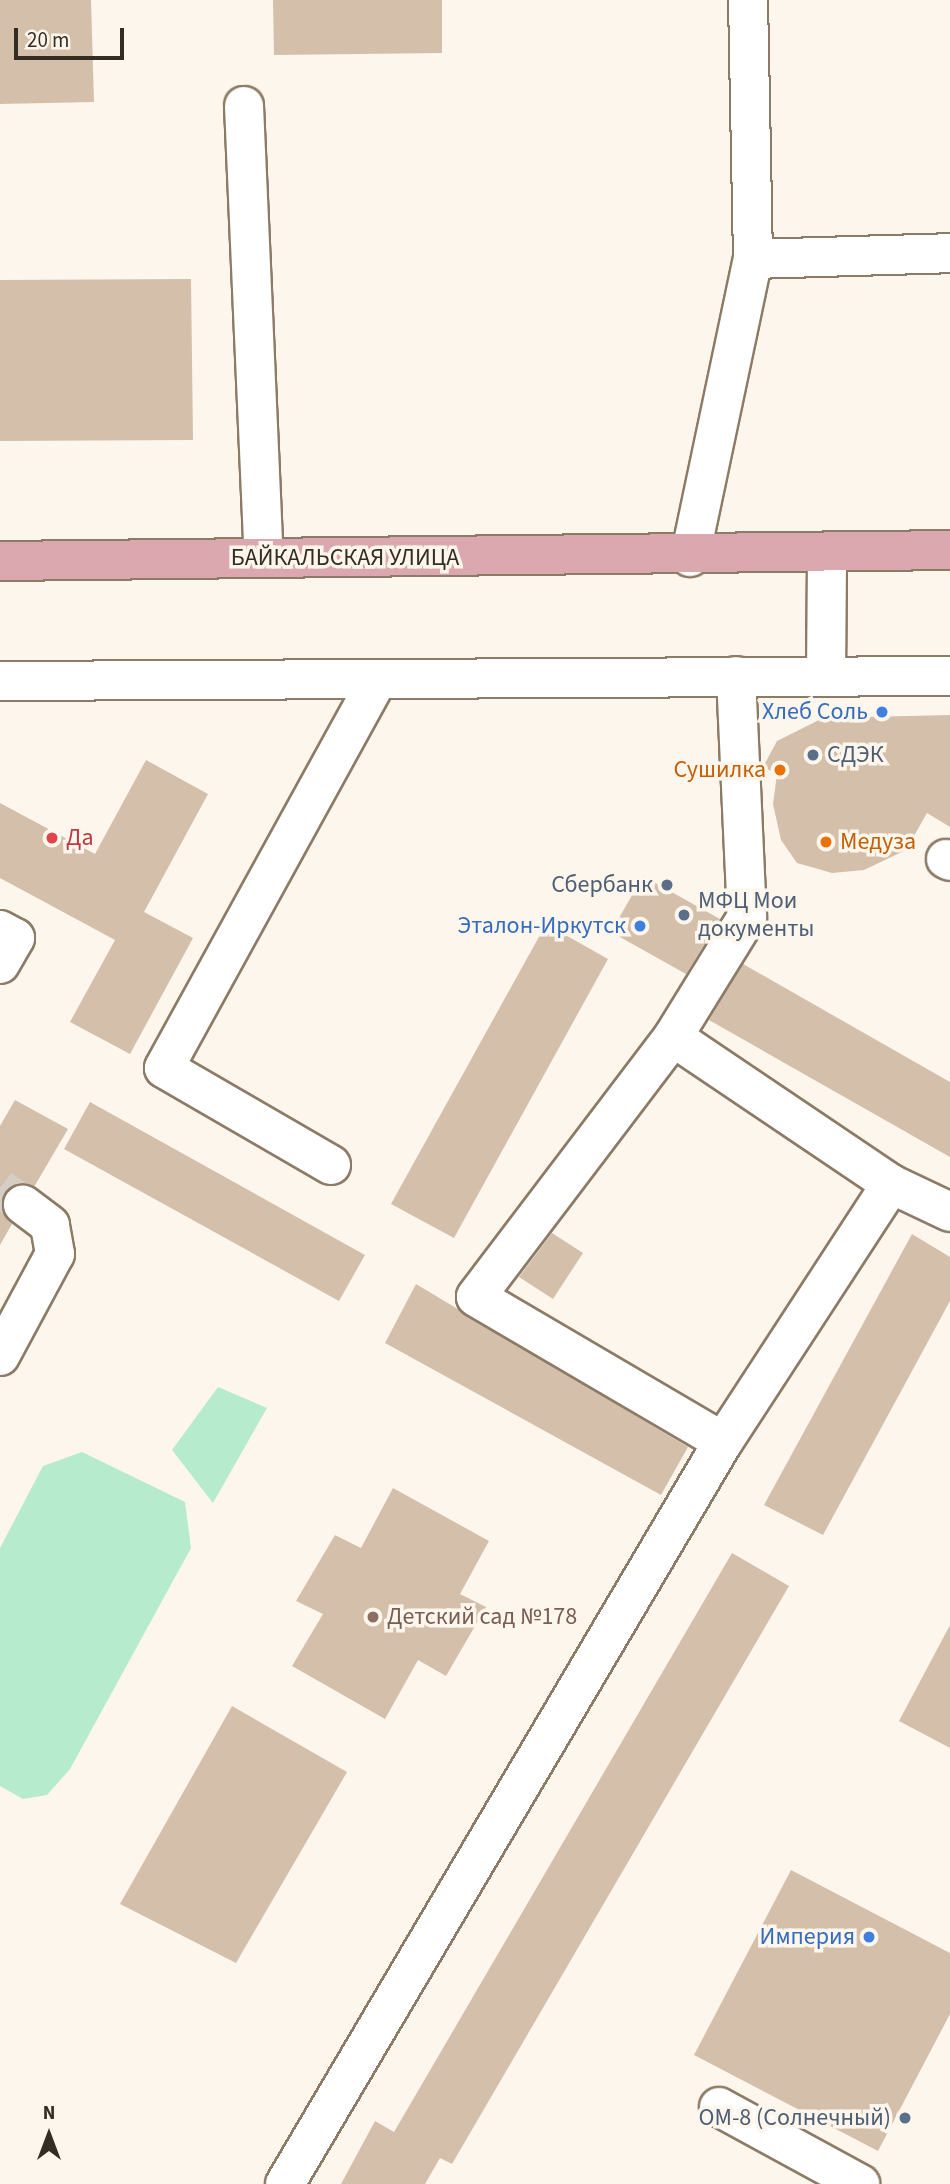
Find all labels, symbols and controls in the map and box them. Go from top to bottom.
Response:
scale bar [18,14,128,58]
text: 20 m [27,25,69,55]
street label: БАЙКАЛЬСКАЯ УЛИЦА [231,544,459,572]
place label: Хлеб Соль [762,698,868,726]
marker: Хлеб Соль [874,704,890,720]
place label: СДЭК [827,741,884,769]
marker: СДЭК [805,747,821,763]
place label: Сушилка [673,756,766,784]
marker: Сушилка [772,762,788,778]
place label: Да [66,824,94,852]
place label: Медуза [840,828,916,856]
marker: Да [44,830,60,846]
marker: Медуза [818,834,834,850]
place label: Сбербанк [551,871,653,899]
marker: Сбербанк [659,877,675,893]
place label: МФЦ Мои документы [698,887,814,943]
marker: МФЦ Мои документы [676,907,692,923]
place label: Эталон-Иркутск [458,912,626,940]
marker: Эталон-Иркутск [632,918,648,934]
place label: Детский сад №178 [387,1603,577,1631]
marker: Детский сад №178 [365,1609,381,1625]
place label: Империя [760,1923,855,1951]
marker: Империя [861,1929,877,1945]
north arrow [14,2100,84,2170]
text: N [43,2100,55,2127]
place label: ОМ-8 (Солнечный) [699,2104,891,2132]
marker: ОМ-8 (Солнечный) [897,2110,913,2126]

